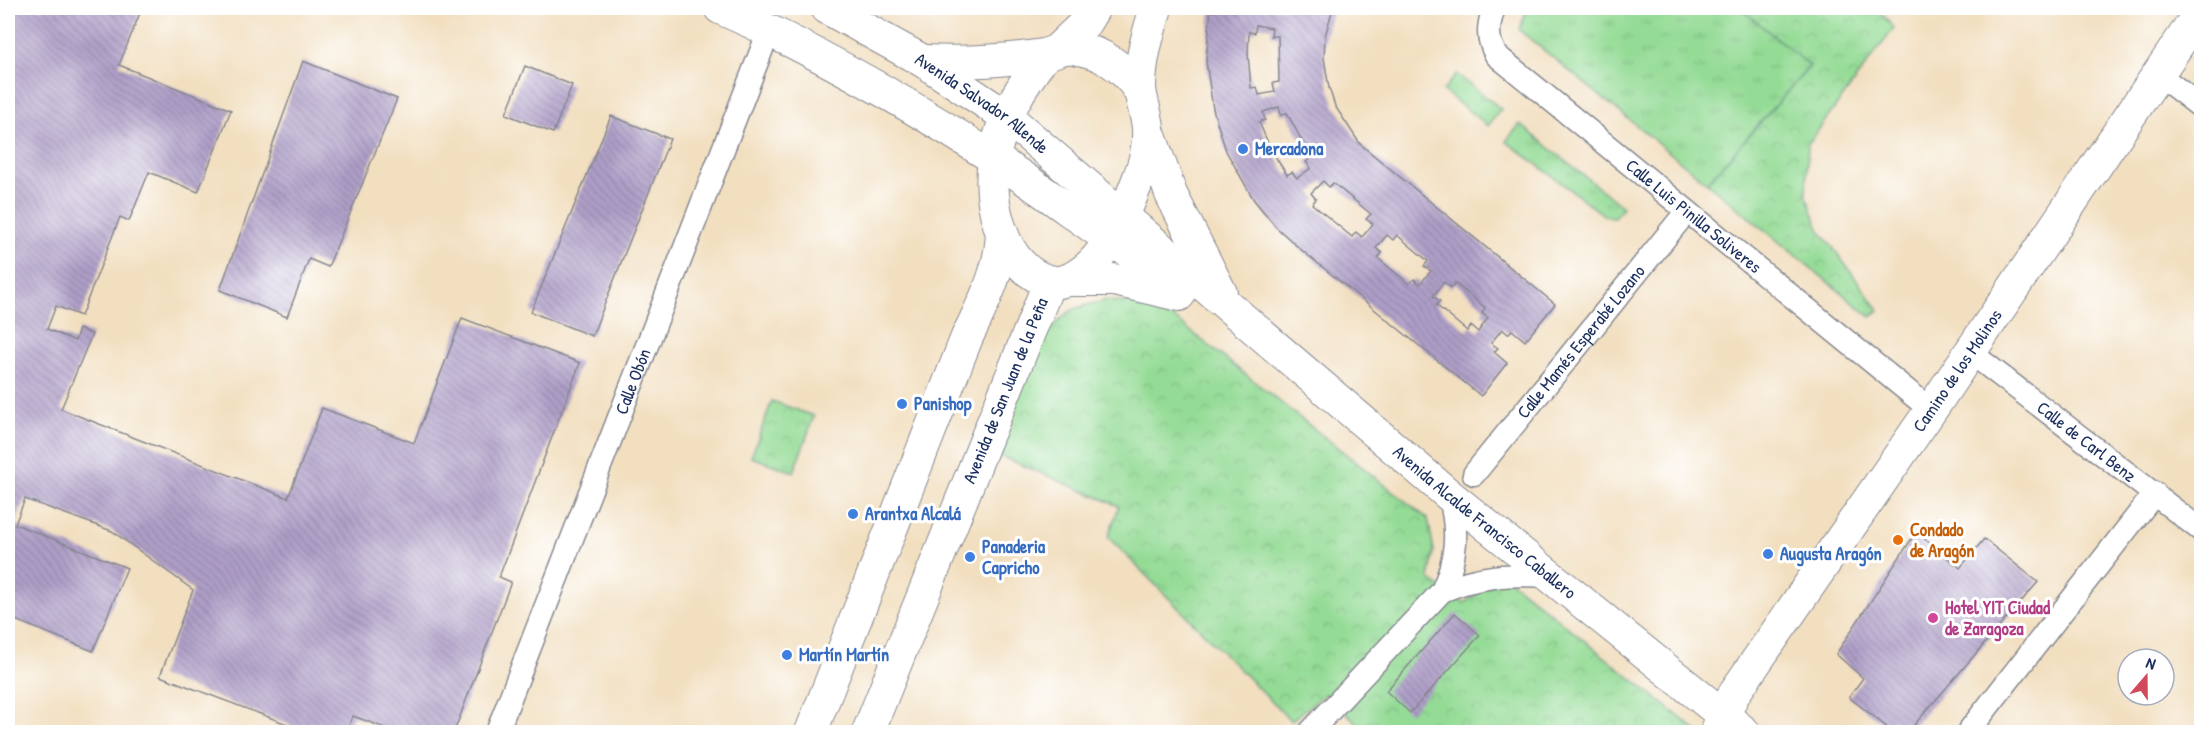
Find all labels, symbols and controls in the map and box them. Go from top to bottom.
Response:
street label: Avenida Salvador Allende [911,46,1054,159]
place label: Mercadona [1255,136,1324,161]
marker: Mercadona [1236,142,1250,156]
street label: Calle Luis Pinilla Soliveres [1621,153,1767,279]
street label: Calle Mamés Esperabé Lozano [1511,260,1650,424]
street label: Avenida de San Juan de la Peña [956,294,1054,487]
street label: Camino de los Molinos [1906,304,2008,437]
street label: Calle Obón [608,345,657,418]
place label: Panishop [914,391,972,417]
street label: Calle de Carl Benz [2032,395,2142,488]
marker: Panishop [895,397,909,411]
street label: Avenida Alcalde Francisco Caballero [1388,439,1582,604]
place label: Arantxa Alcalá [865,501,962,526]
marker: Arantxa Alcalá [846,507,860,521]
place label: Condado de Aragón [1910,517,1975,564]
marker: Condado de Aragón [1891,533,1905,547]
place label: Panaderia Capricho [982,534,1046,581]
place label: Augusta Aragón [1780,541,1882,567]
marker: Augusta Aragón [1761,547,1775,561]
marker: Panaderia Capricho [963,550,977,564]
place label: Hotel YIT Ciudad de Zaragoza [1945,595,2050,642]
marker: Hotel YIT Ciudad de Zaragoza [1926,611,1940,625]
place label: Martín Martín [799,642,889,667]
north arrow [2116,647,2176,707]
marker: Martín Martín [780,648,794,662]
text: N [2143,651,2159,675]

